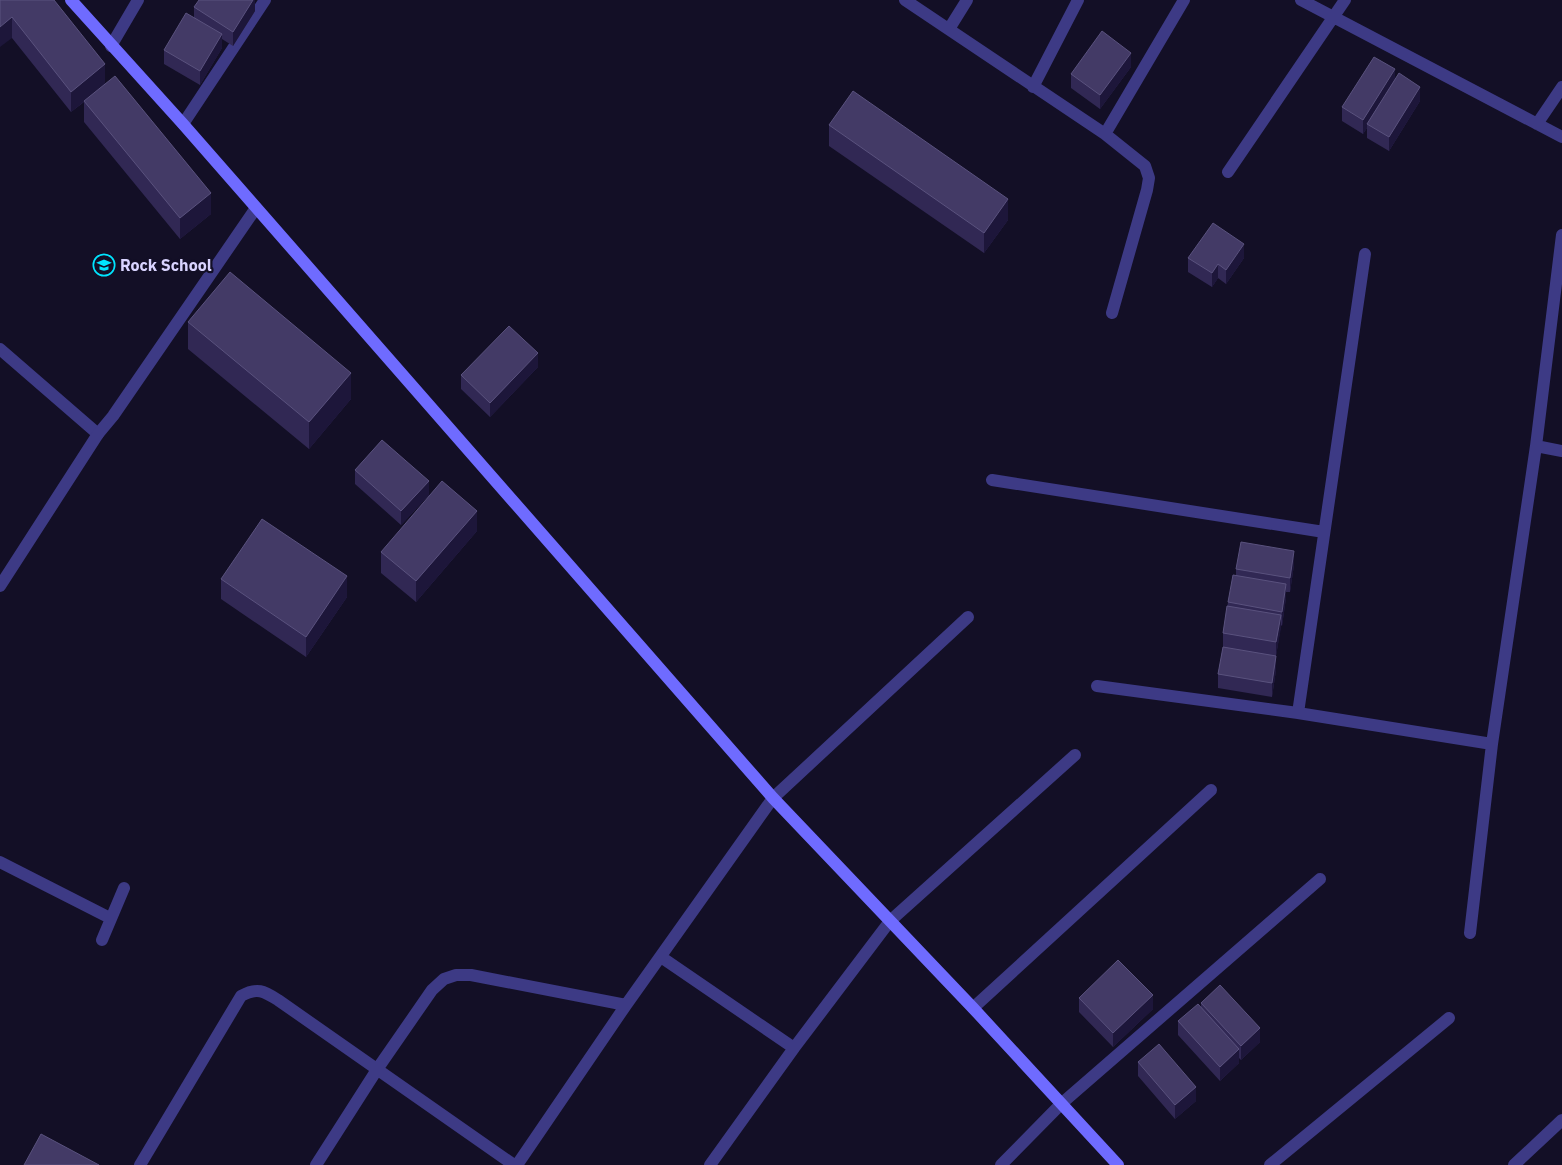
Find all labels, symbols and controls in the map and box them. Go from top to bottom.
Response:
school or university icon: Rock School [92,253,116,277]
place label: Rock School [120,255,212,275]

